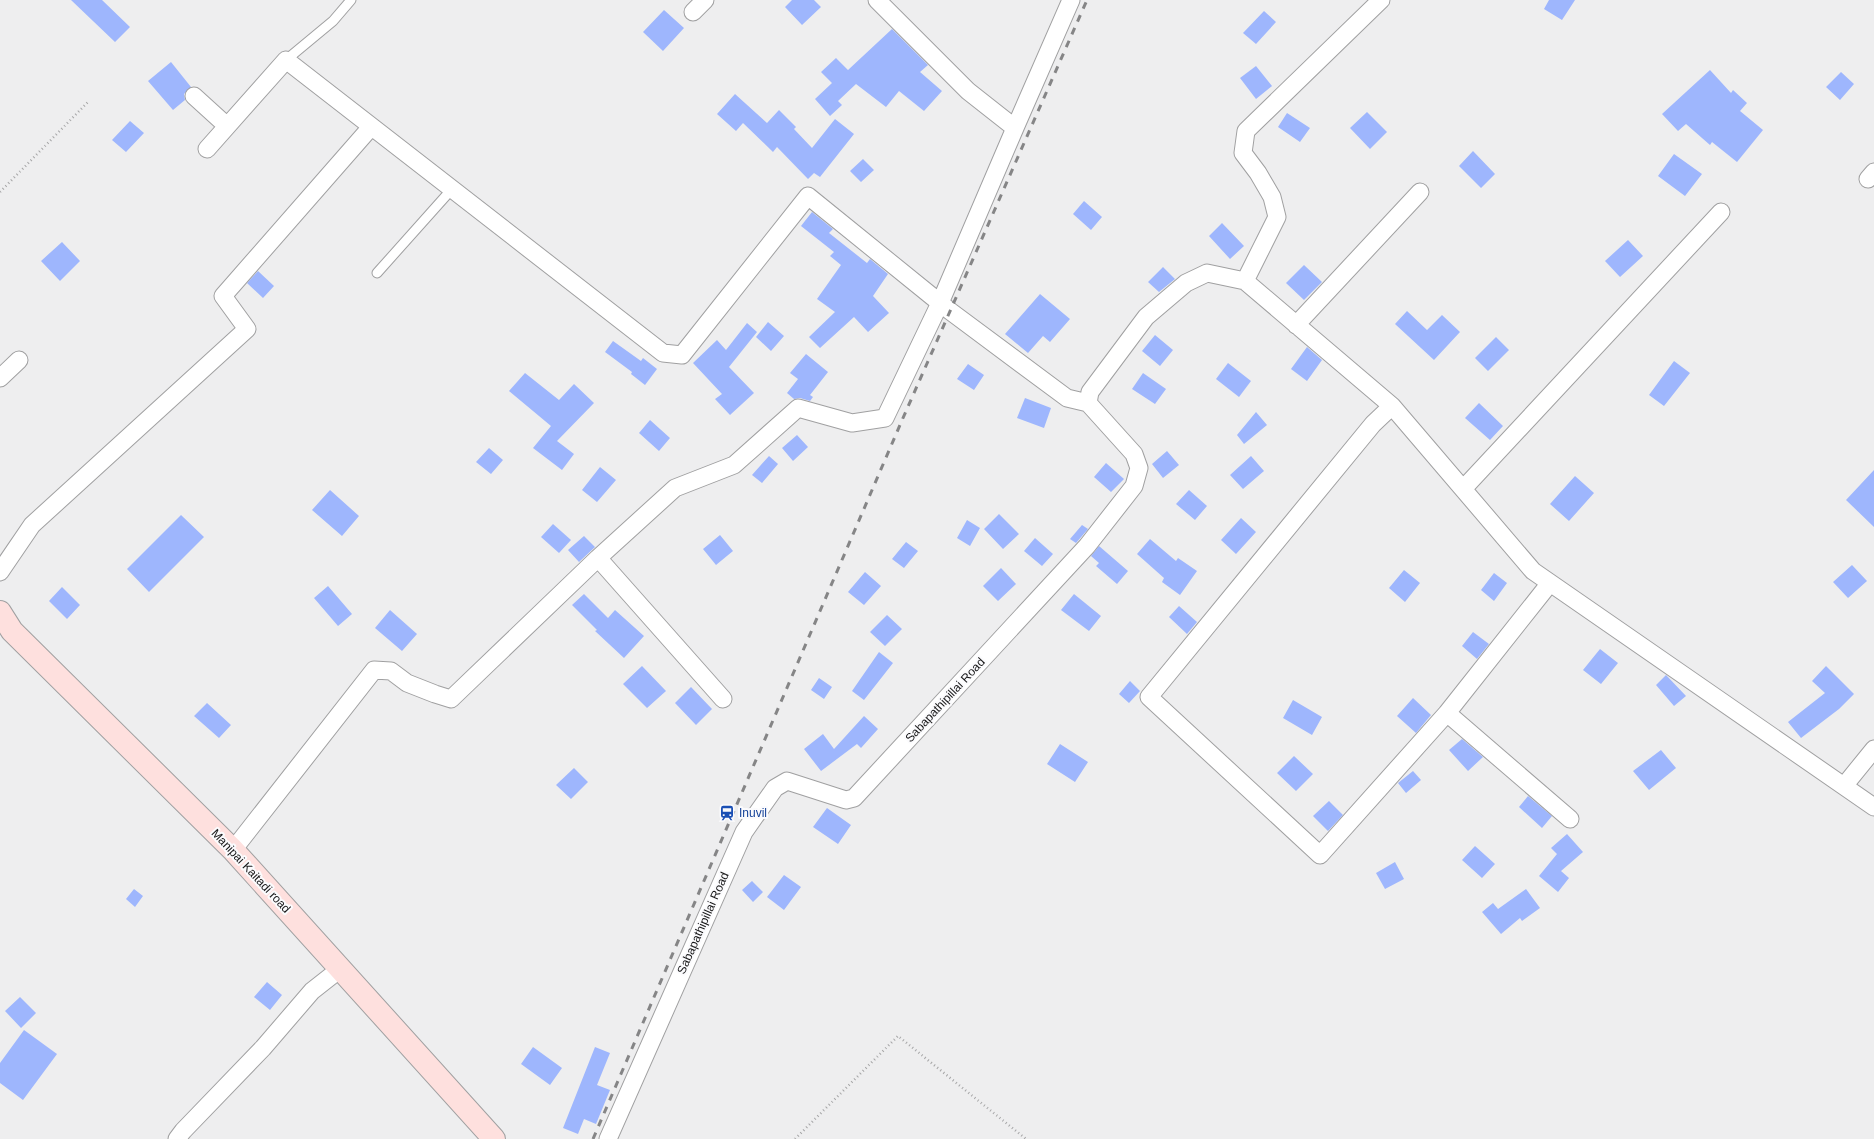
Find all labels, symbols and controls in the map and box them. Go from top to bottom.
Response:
street label: Sabapathipillai Road [902,655,988,745]
station icon: Inuvil [718,804,736,822]
place label: Inuvil [739,806,767,820]
street label: Manipai Kaitadi road [209,826,293,916]
street label: Sabapathipillai Road [674,870,732,976]

